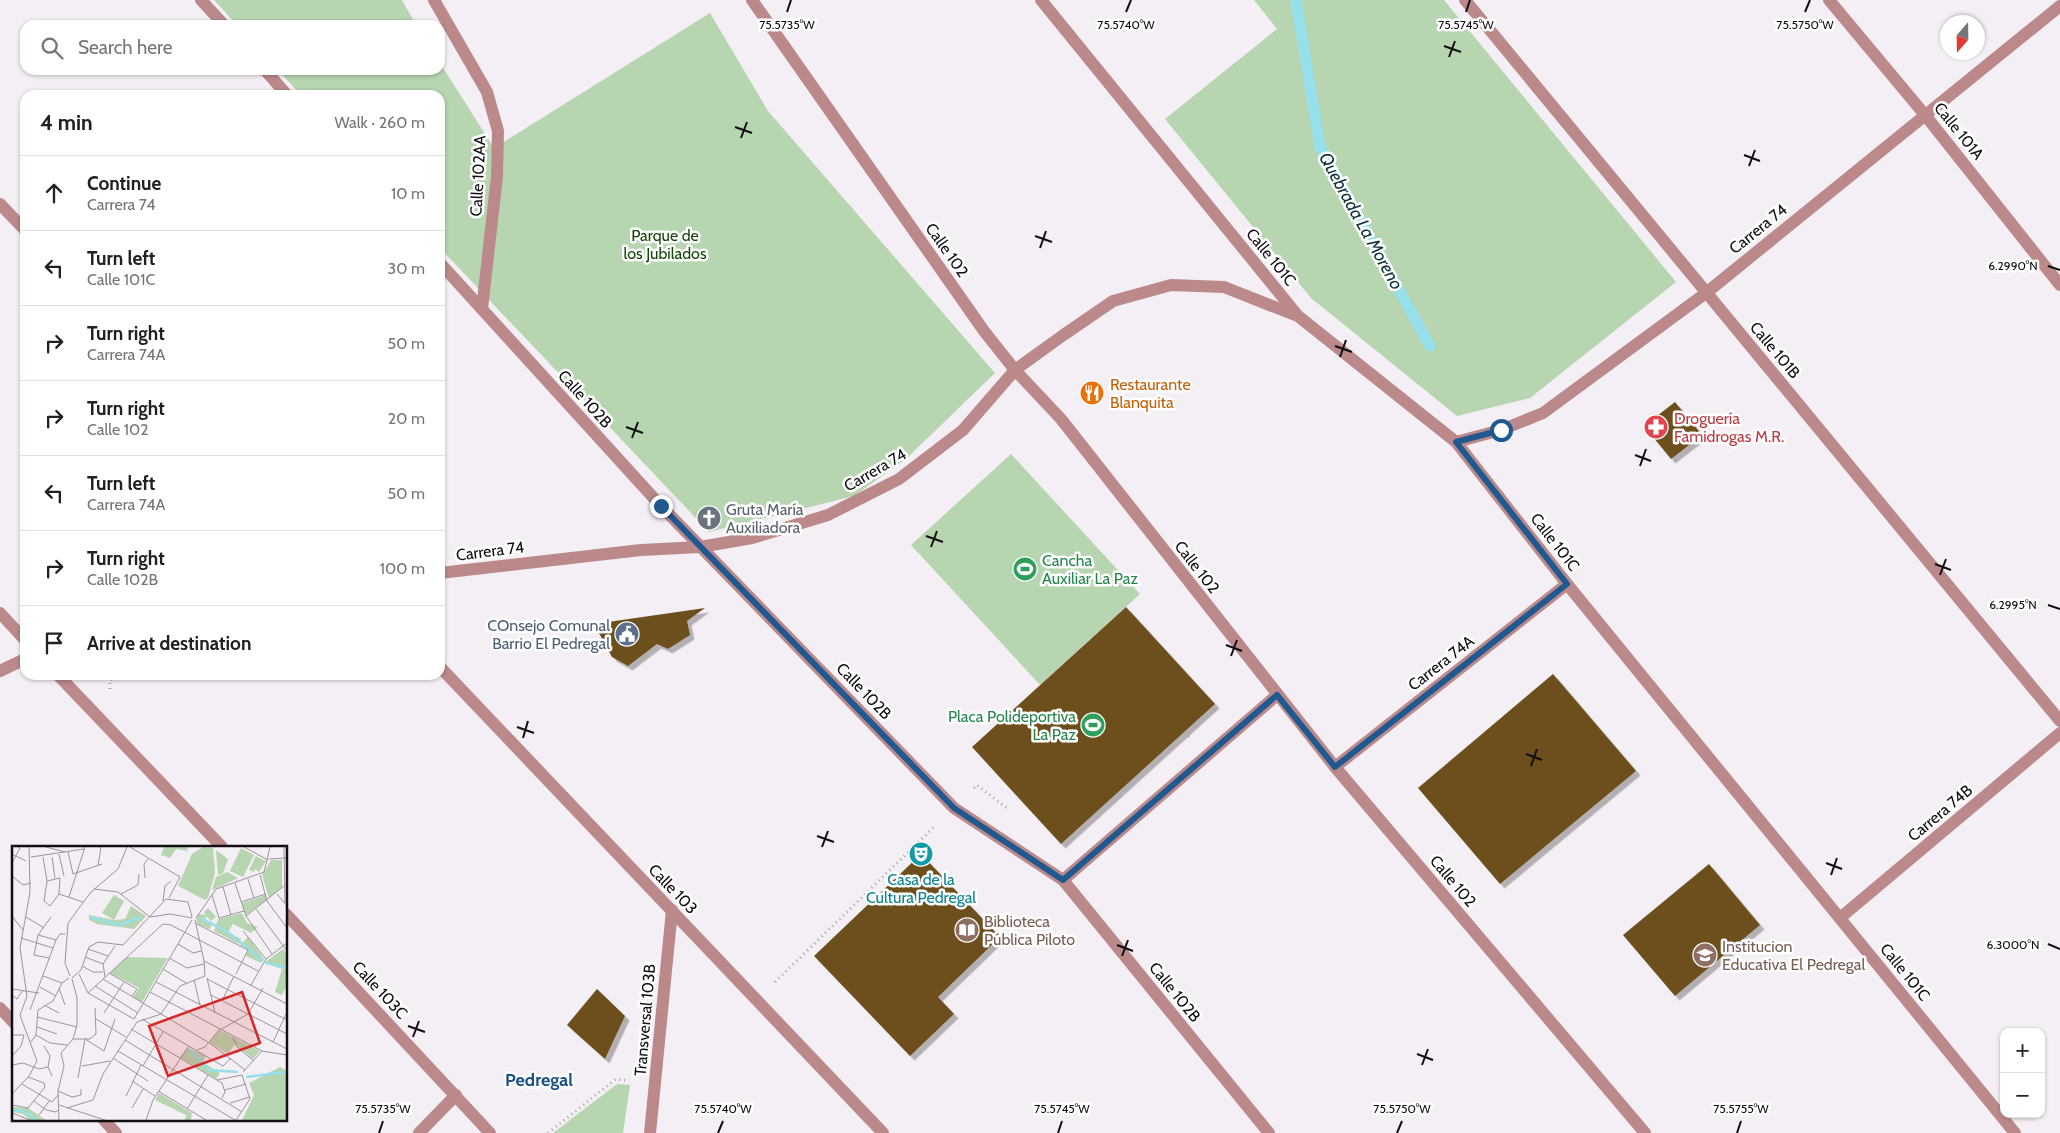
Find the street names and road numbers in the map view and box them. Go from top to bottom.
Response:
street label: Calle 101A [1930,98,1988,164]
street label: Calle 102AA [466,135,490,217]
street label: Carrera 74 [1725,200,1791,258]
street label: Calle 102 [922,219,972,281]
street label: Calle 101C [1242,224,1300,290]
street label: Calle 101B [1746,318,1804,382]
street label: Calle 102B [554,366,616,432]
street label: Carrera 74 [841,445,909,495]
street label: Calle 101C [1526,509,1584,575]
street label: Carrera 74 [455,537,525,565]
street label: Calle 102 [1171,537,1223,597]
street label: Carrera 74A [1404,631,1478,695]
street label: Calle 102B [832,659,896,723]
street label: Carrera 74B [1904,780,1976,845]
street label: Calle 102 [1426,851,1480,911]
street label: Calle 103 [645,860,701,918]
street label: Calle 101C [1876,939,1934,1005]
street label: Calle 103C [349,957,411,1023]
street label: Calle 102B [1145,958,1205,1026]
street label: Transversal 103B [631,963,659,1077]

